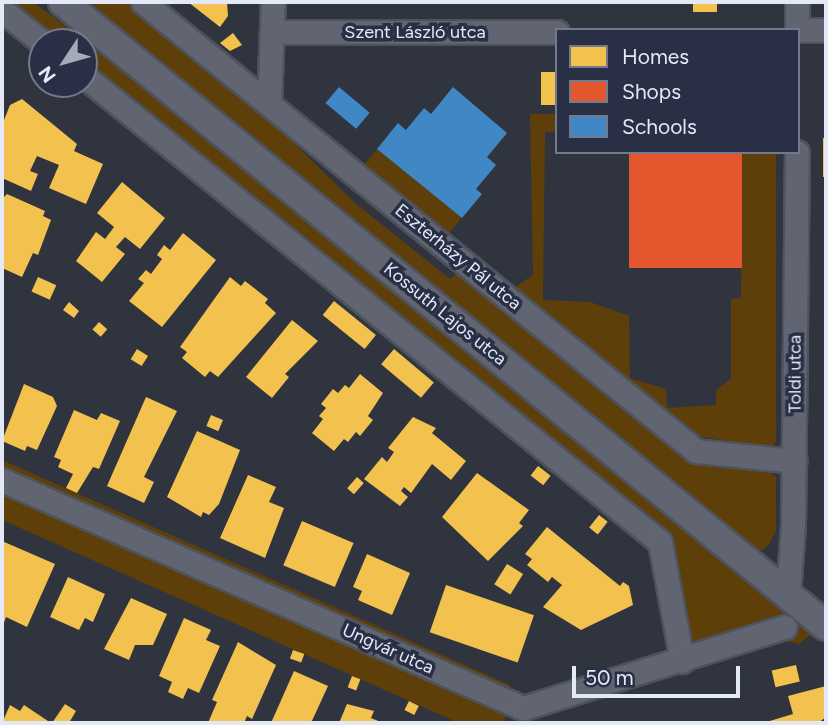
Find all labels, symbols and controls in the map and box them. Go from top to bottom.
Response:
street label: Szent László utca [344,21,486,43]
north arrow [28,28,98,98]
legend [555,28,800,154]
text: Homes [622,44,689,69]
text: N [34,62,61,87]
text: Shops [622,79,681,104]
text: Schools [622,114,697,139]
street label: Eszterházy Pál utca [391,200,525,314]
street label: Kossuth Lajos utca [379,258,511,370]
street label: Toldi utca [784,335,806,413]
street label: Ungvár utca [339,619,437,679]
scale bar [576,652,744,696]
text: 50 m [585,665,634,690]

